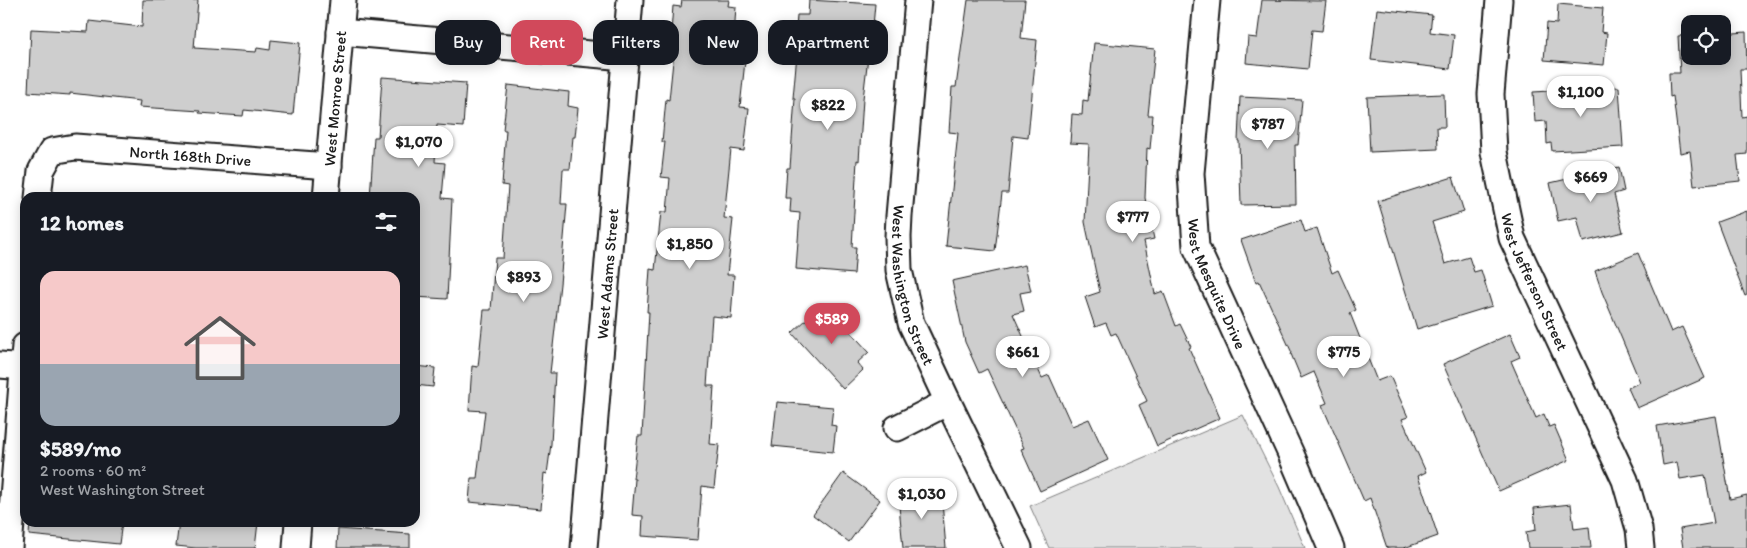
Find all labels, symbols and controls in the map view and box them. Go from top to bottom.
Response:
map controls [1681,15,1731,65]
button: locate [1681,15,1731,65]
chip: Buy [435,20,501,65]
chip: Rent [511,20,583,65]
chip: Filters [593,20,679,65]
chip: New [689,20,758,65]
chip: Apartment [768,20,888,65]
street label: West Monroe Street [320,30,350,167]
pin: $1,100 [1540,76,1622,118]
text: $1,100 [1558,82,1604,101]
pin: $822 [798,88,858,131]
text: $822 [811,95,845,114]
pin: $787 [1238,108,1298,150]
text: $787 [1252,114,1284,133]
pin: $1,070 [378,126,460,168]
text: $1,070 [396,132,442,151]
street label: North 168th Drive [129,142,252,170]
pin: $669 [1561,160,1621,203]
text: $669 [1574,167,1608,186]
pin: $777 [1103,200,1163,243]
street label: West Washington Street [888,204,938,368]
text: $777 [1117,207,1149,226]
icon: filters [372,208,400,236]
street label: West Adams Street [593,208,622,340]
text: 12 homes [40,210,124,235]
street label: West Jefferson Street [1497,211,1572,354]
street label: West Mesquite Drive [1184,218,1250,352]
pin: $1,850 [649,228,731,270]
text: $1,850 [667,234,713,253]
pin: $893 [494,260,554,303]
text: $893 [507,267,541,286]
pin: $589 [802,302,862,345]
icon: home [175,303,265,393]
text: $589 [815,309,849,328]
pin: $661 [993,336,1053,378]
pin: $775 [1314,336,1374,378]
text: $661 [1007,342,1039,361]
text: $775 [1328,342,1360,361]
text: $589/mo [40,436,121,461]
text: 2 rooms · 60 m² [40,461,146,480]
pin: $1,030 [881,478,963,520]
text: West Washington Street [40,480,205,499]
text: $1,030 [898,484,946,503]

